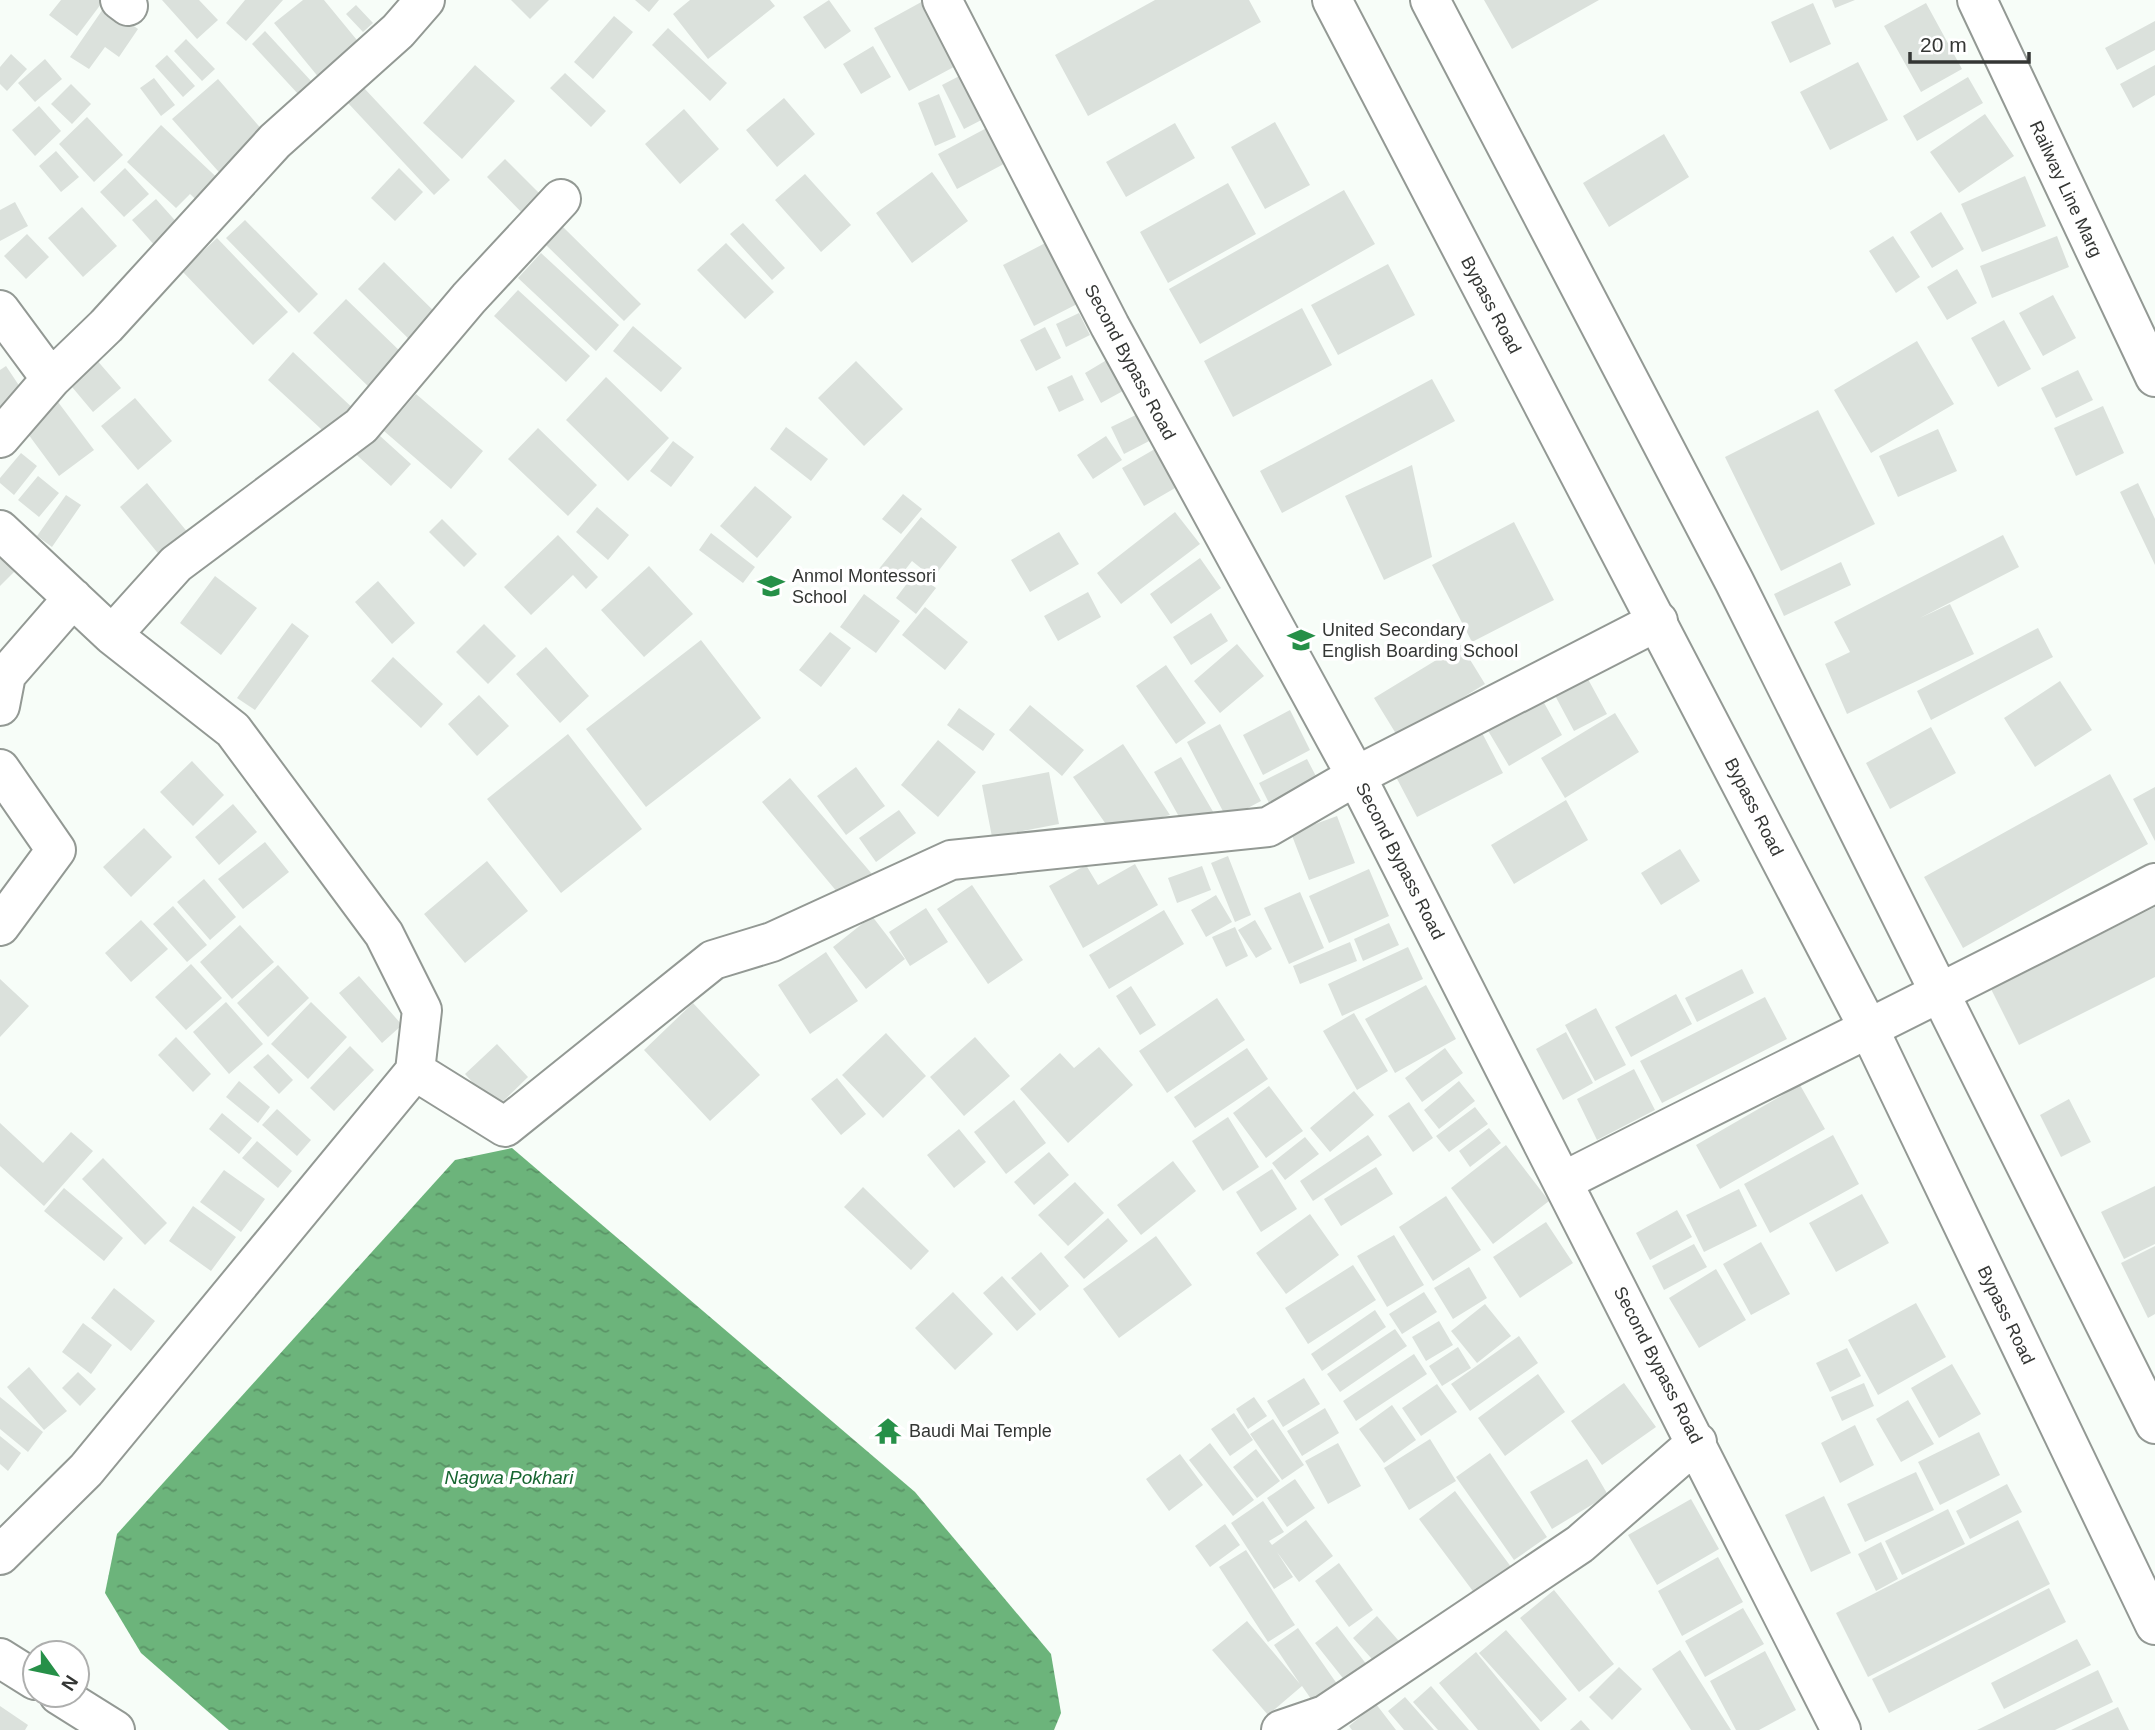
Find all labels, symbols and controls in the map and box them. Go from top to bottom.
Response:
scale bar [1910,21,2029,65]
text: 20 m [1920,33,1967,56]
street label: Railway Line Marg [2026,118,2106,260]
street label: Bypass Road [1457,253,1525,357]
street label: Second Bypass Road [1081,281,1179,443]
place label: Anmol Montessori School [792,566,936,607]
school or university icon: Anmol Montessori School [756,571,786,601]
place label: United Secondary English Boarding School [1322,620,1518,661]
school or university icon: United Secondary English Boarding School [1286,625,1316,655]
street label: Bypass Road [1721,755,1787,859]
street label: Second Bypass Road [1352,779,1448,943]
street label: Bypass Road [1974,1263,2038,1367]
street label: Second Bypass Road [1610,1283,1706,1447]
temple icon: Baudi Mai Temple [873,1416,903,1446]
place label: Baudi Mai Temple [909,1421,1052,1441]
water label: Nagwa Pokhari [445,1467,574,1488]
north arrow [21,1639,91,1709]
text: N [57,1672,82,1694]

